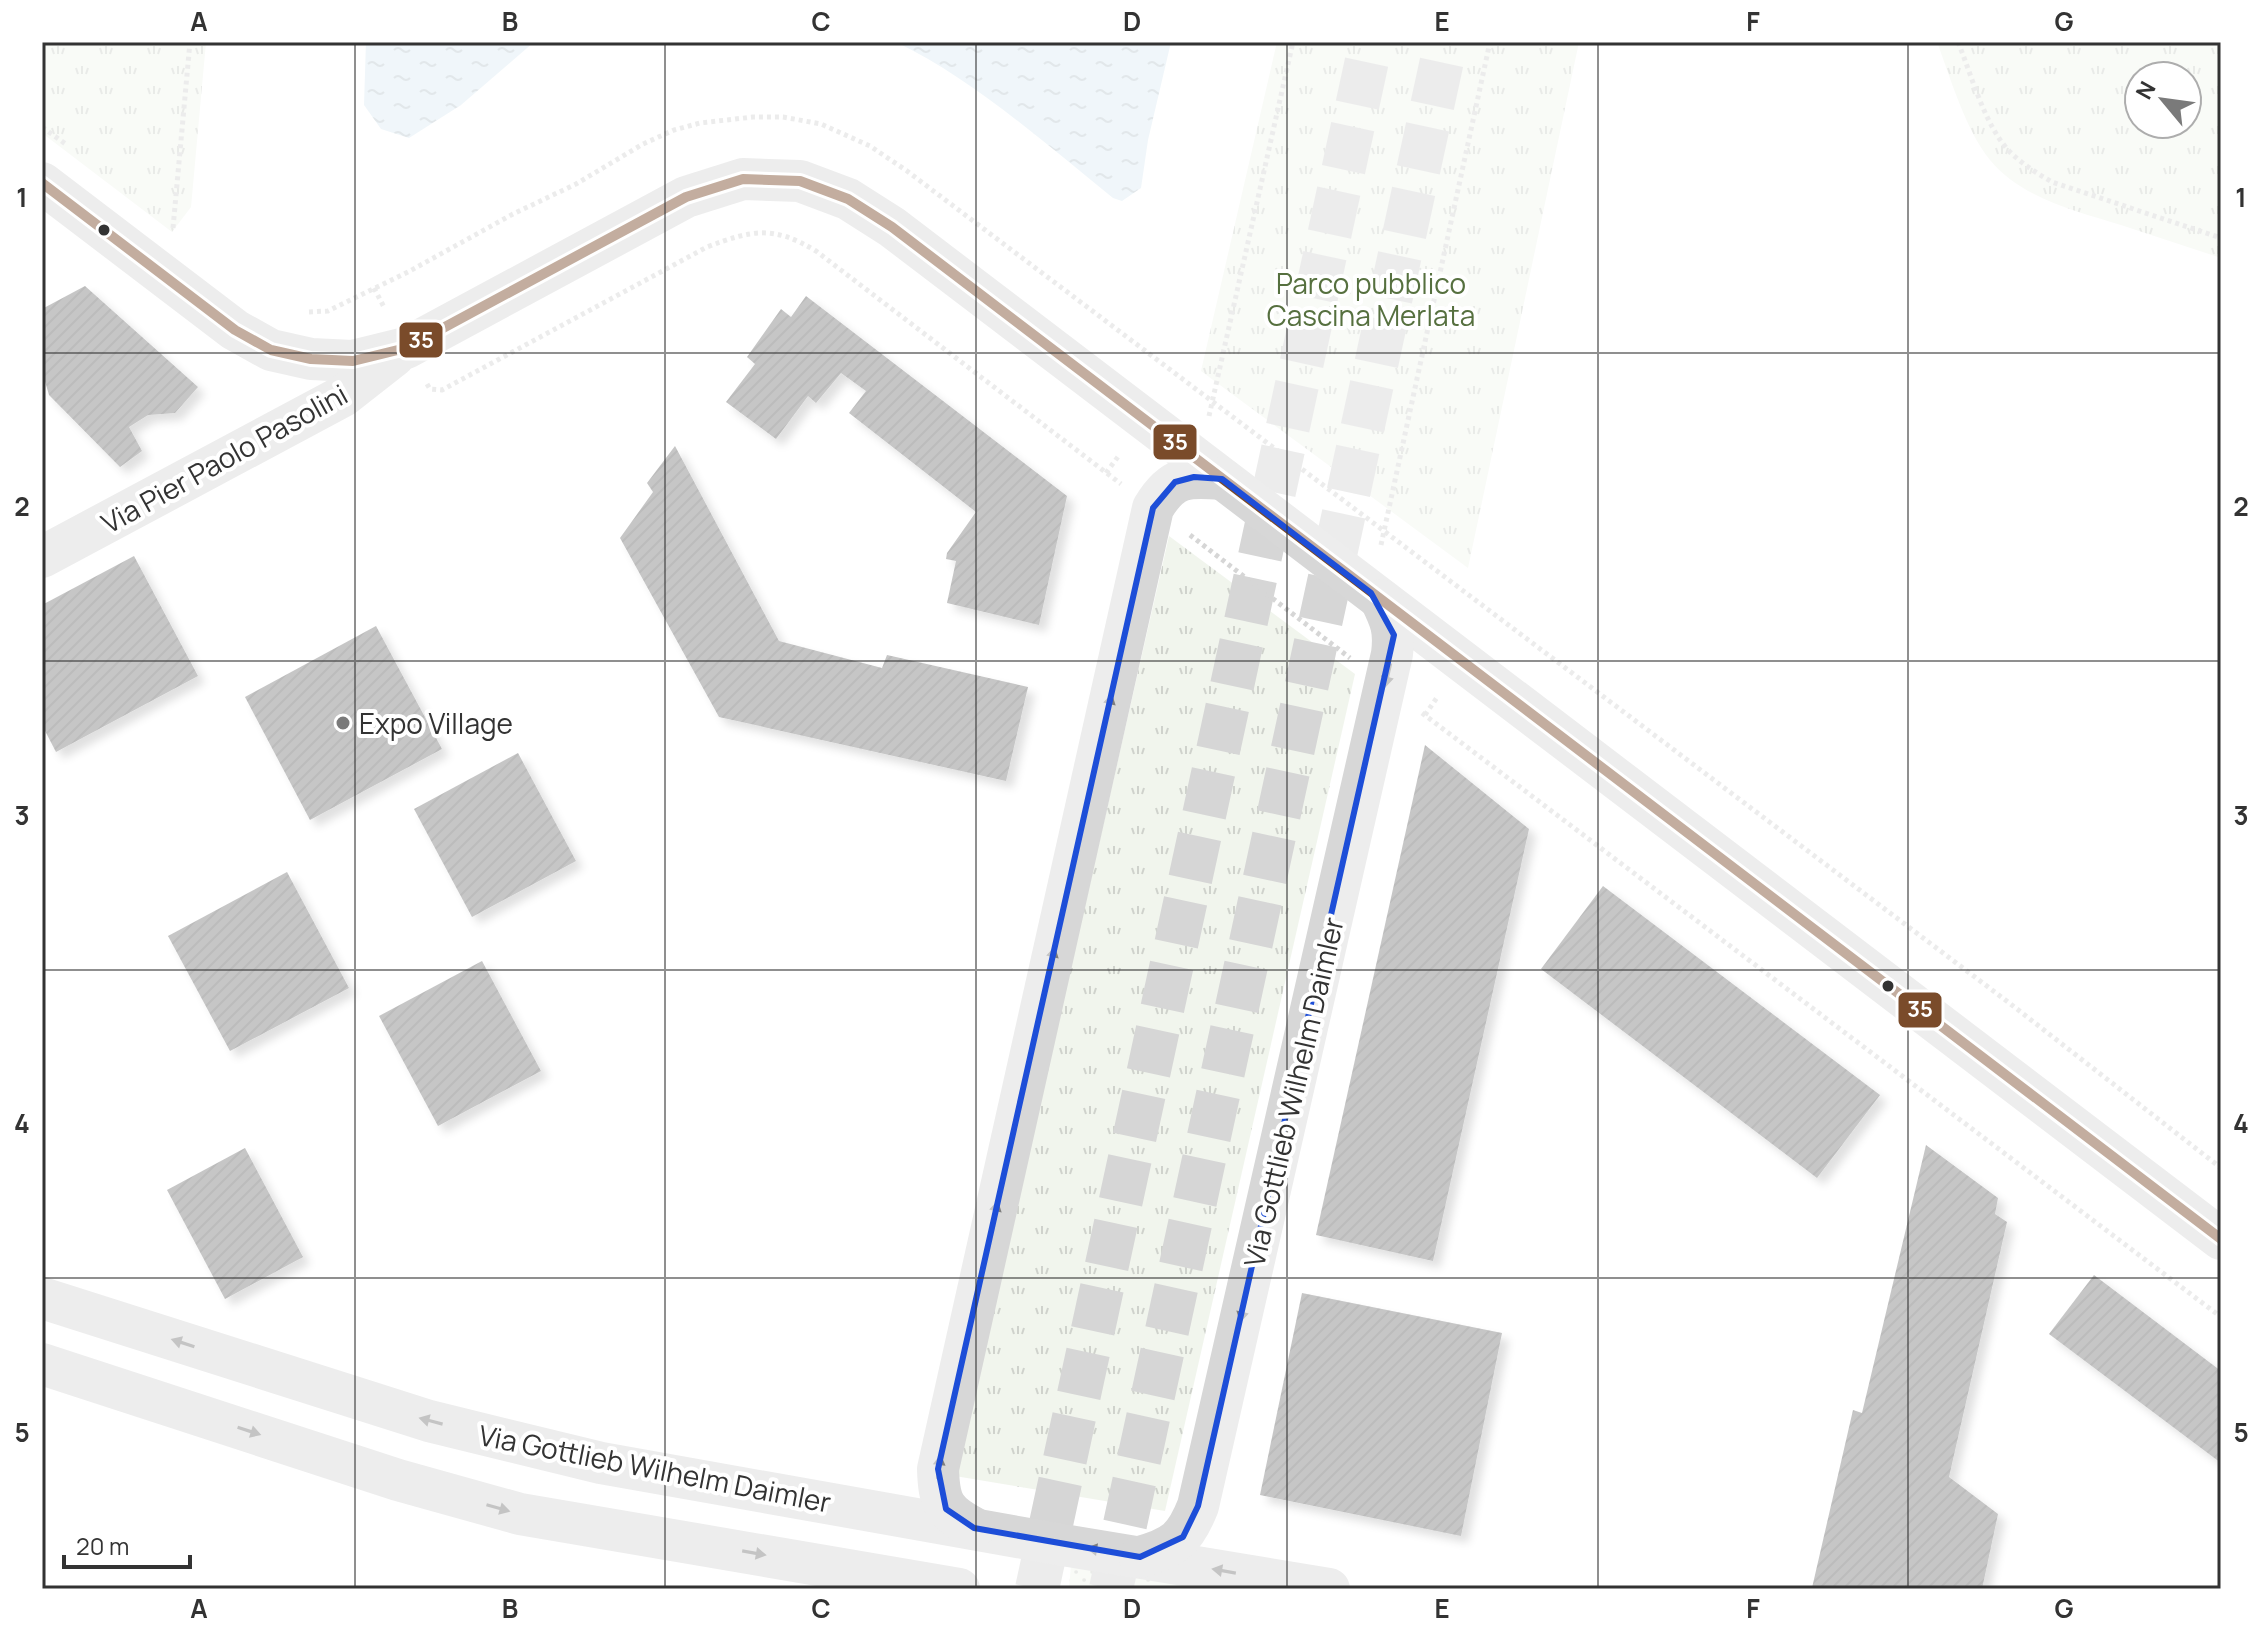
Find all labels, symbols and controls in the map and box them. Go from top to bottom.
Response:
text: A [190,3,208,39]
text: B [502,3,518,39]
text: C [811,3,831,39]
text: D [1123,3,1141,39]
text: E [1434,3,1450,39]
text: F [1746,3,1760,39]
text: G [2054,3,2074,39]
north arrow [2123,60,2203,140]
text: N [2129,76,2162,104]
text: 1 [16,179,28,215]
text: 1 [2235,179,2247,215]
unlabelled marker [96,222,112,238]
park label: Parco pubblico Cascina Merlata [1267,264,1475,334]
line badge: 35 [398,321,444,359]
text: 35 [408,325,434,355]
street label: Via Pier Paolo Pasolini [94,374,354,542]
line badge: 35 [1152,423,1198,461]
text: 35 [1162,427,1188,457]
text: 2 [14,488,30,524]
text: 2 [2233,488,2249,524]
one-way arrow [1381,662,1394,687]
one-way arrow [1103,693,1116,718]
place label: Expo Village [359,704,513,742]
marker: Expo Village [334,714,352,732]
text: 3 [14,797,30,833]
text: 3 [2233,797,2249,833]
street label: Via Gottlieb Wilhelm Daimler [1234,913,1352,1271]
one-way arrow [1046,947,1059,972]
unlabelled marker [1880,978,1896,994]
line badge: 35 [1897,991,1943,1029]
text: 35 [1907,994,1933,1024]
text: 4 [14,1105,30,1141]
text: 4 [2233,1105,2249,1141]
one-way arrow [989,1200,1002,1225]
one-way arrow [1236,1298,1249,1323]
one-way arrow [170,1336,194,1348]
text: 5 [14,1414,30,1450]
one-way arrow [418,1414,442,1427]
text: 5 [2233,1414,2249,1450]
street label: Via Gottlieb Wilhelm Daimler [476,1415,834,1521]
one-way arrow [238,1426,262,1438]
one-way arrow [933,1454,946,1479]
one-way arrow [486,1502,510,1515]
scale bar [64,1519,190,1569]
text: 20 m [76,1529,129,1562]
one-way arrow [1086,1543,1111,1556]
one-way arrow [742,1548,767,1560]
one-way arrow [1211,1564,1236,1577]
text: A [190,1590,208,1626]
text: B [502,1590,518,1626]
text: C [811,1590,831,1626]
text: D [1123,1590,1141,1626]
text: E [1434,1590,1450,1626]
text: F [1746,1590,1760,1626]
text: G [2054,1590,2074,1626]

